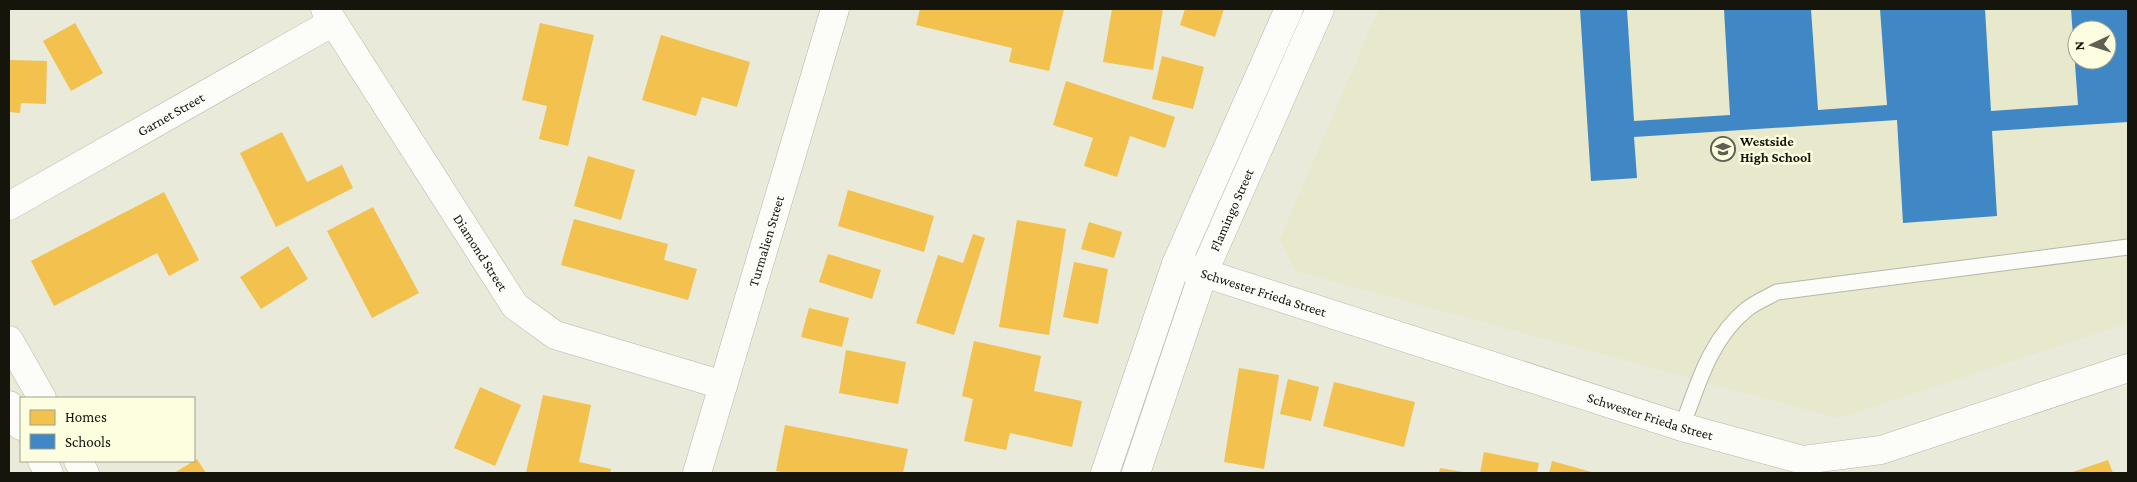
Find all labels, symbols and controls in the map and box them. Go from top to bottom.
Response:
north arrow [2067,20,2117,70]
text: N [2071,40,2087,51]
street label: Garnet Street [135,89,207,139]
place label: Westside High School [1739,133,1811,165]
school or university icon: Westside High School [1710,136,1736,162]
street label: Flamingo Street [1206,166,1257,254]
street label: Turmalien Street [745,193,787,288]
street label: Diamond Street [450,211,511,294]
street label: Schwester Frieda Street [1199,265,1329,320]
street label: Schwester Frieda Street [1585,389,1715,443]
legend [20,397,195,462]
text: Homes [65,409,107,425]
text: Schools [65,434,111,450]

